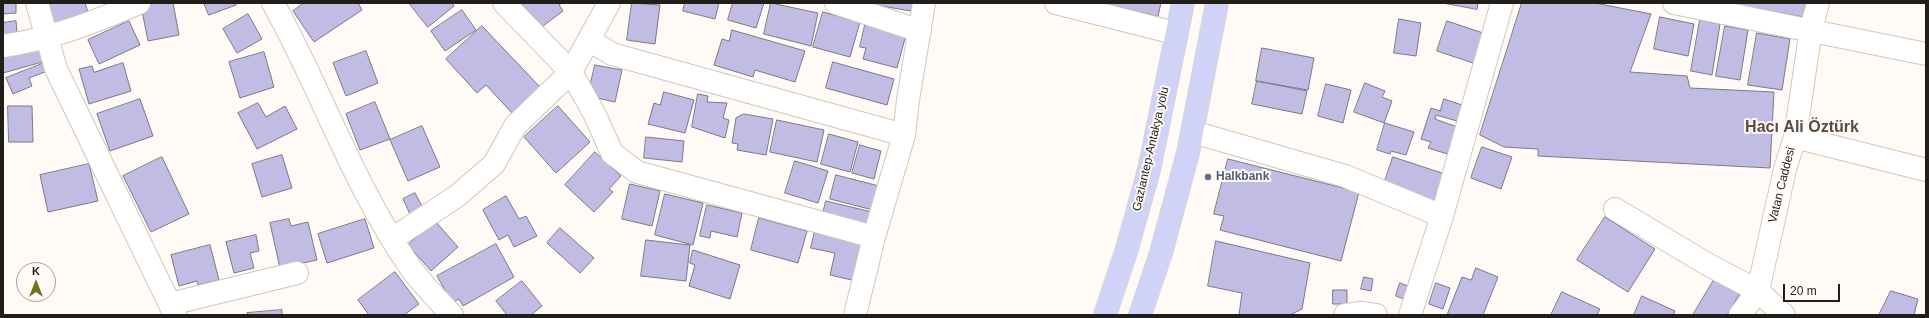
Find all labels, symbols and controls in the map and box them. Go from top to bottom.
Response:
street label: Gaziantep-Antakya yolu [1130,85,1172,213]
district label: Hacı Ali Öztürk [1745,118,1859,138]
street label: Vatan Caddesi [1766,145,1798,225]
place label: Halkbank [1216,170,1269,184]
marker: Halkbank [1203,172,1213,182]
north arrow [16,262,56,302]
text: K [32,265,40,277]
scale bar [1785,276,1842,302]
text: 20 m [1790,284,1817,298]

